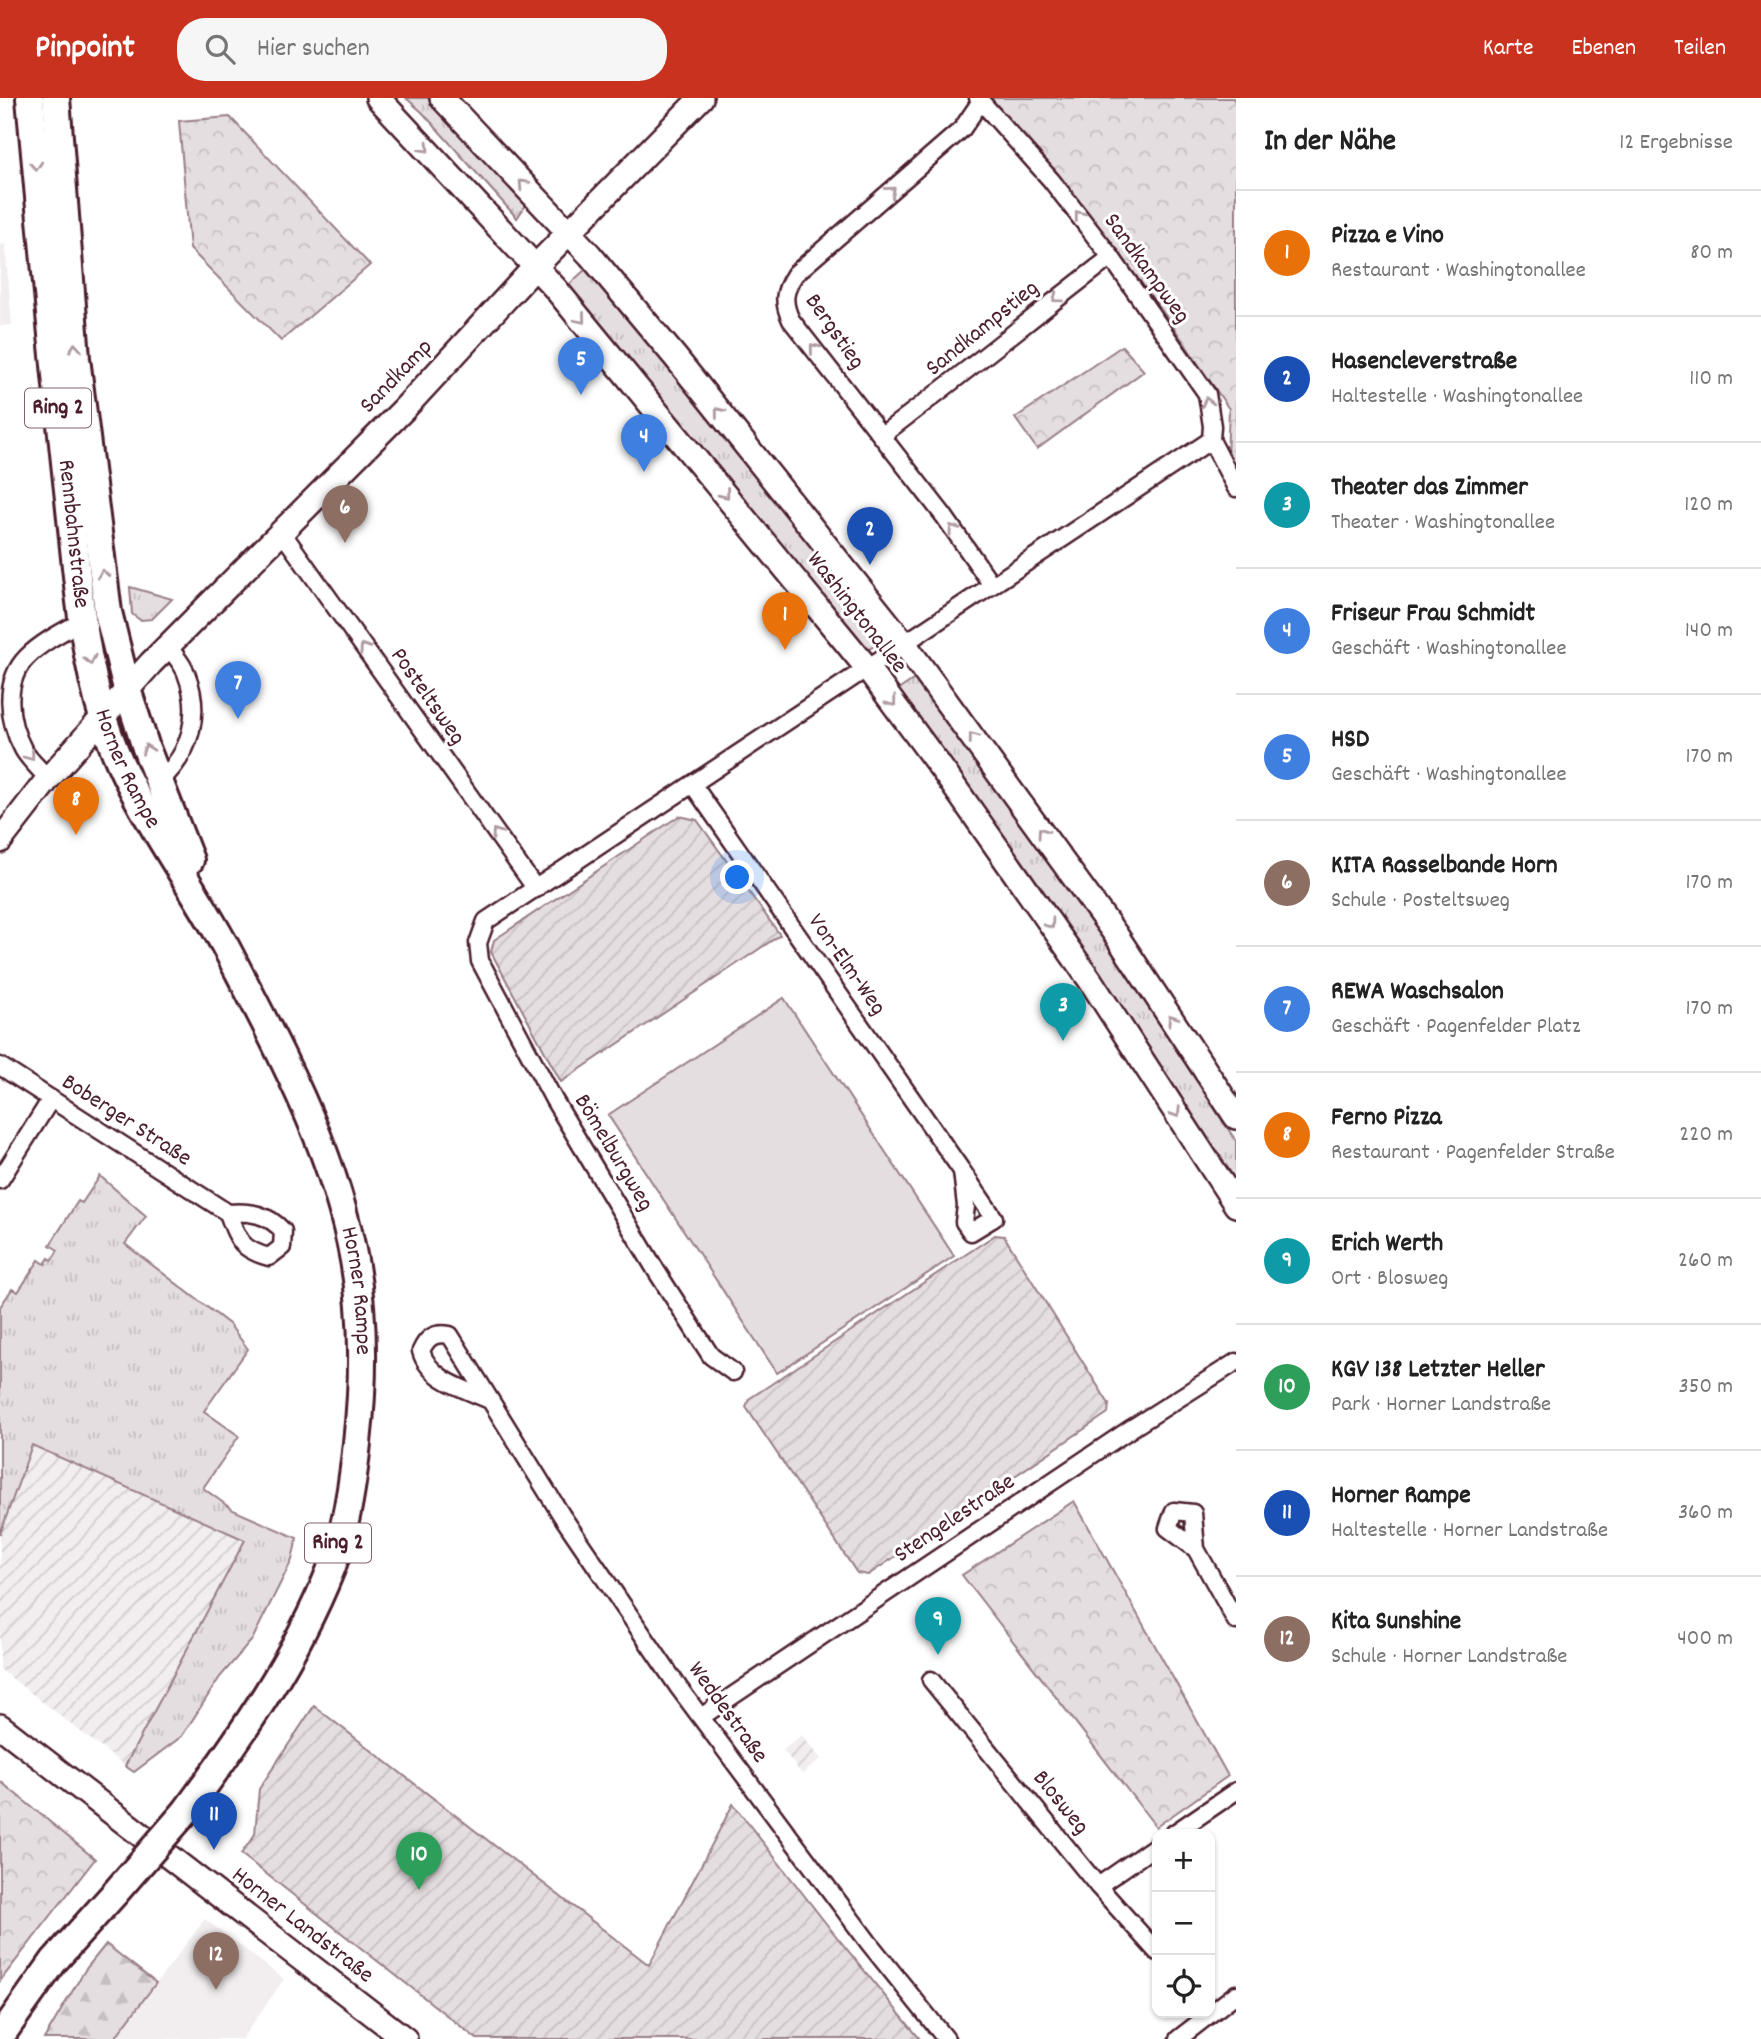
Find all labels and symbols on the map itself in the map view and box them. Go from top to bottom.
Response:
one-way arrow [417,140,429,153]
one-way arrow [28,161,43,172]
one-way arrow [519,179,531,192]
one-way arrow [882,187,895,199]
street label: Sandkampweg [1094,207,1198,331]
one-way arrow [1074,211,1087,223]
street label: Sandkampstieg [919,273,1047,385]
street label: Bergstieg [795,287,873,377]
one-way arrow [1052,290,1064,303]
one-way arrow [572,311,585,323]
street label: Sandkamp [353,332,441,422]
pin: 5 [558,337,604,395]
one-way arrow [68,343,83,354]
one-way arrow [810,344,822,357]
road number: Ring 2 [25,388,91,428]
one-way arrow [1201,396,1216,408]
one-way arrow [715,407,728,419]
pin: 4 [621,414,667,472]
street label: Rennbahnstraße [48,458,98,610]
pin: 6 [322,485,368,543]
one-way arrow [717,486,730,498]
pin: 2 [847,507,893,565]
one-way arrow [949,524,961,537]
street label: Washingtonallee [797,545,915,681]
one-way arrow [95,568,110,580]
pin: 1 [762,592,808,650]
street label: Posteltsweg [381,641,473,753]
one-way arrow [360,643,372,656]
one-way arrow [81,654,96,666]
pin: 7 [215,661,261,719]
one-way arrow [884,694,896,707]
street label: Horner Rampe [84,705,168,836]
one-way arrow [969,732,981,744]
one-way arrow [141,743,155,755]
one-way arrow [21,749,34,761]
pin: 8 [53,777,99,835]
one-way arrow [1038,827,1050,840]
one-way arrow [492,828,504,841]
your location [720,860,754,894]
street label: Von-Elm-Weg [798,907,894,1023]
one-way arrow [1042,916,1054,929]
pin: 3 [1040,983,1086,1041]
one-way arrow [1167,1014,1180,1027]
street label: Boberger Straße [54,1066,198,1176]
street label: Bömelburgweg [565,1088,661,1218]
one-way arrow [1168,1105,1181,1118]
street label: Horner Rampe [331,1223,379,1355]
street label: Stengelestraße [888,1466,1022,1572]
road number: Ring 2 [305,1524,371,1562]
pin: 9 [915,1597,961,1655]
street label: Weddestraße [678,1655,776,1771]
street label: Blosweg [1023,1763,1097,1843]
pin: 11 [191,1792,237,1850]
pin: 10 [396,1832,442,1890]
street label: Horner Landstraße [224,1860,380,1992]
pin: 12 [193,1932,239,1990]

